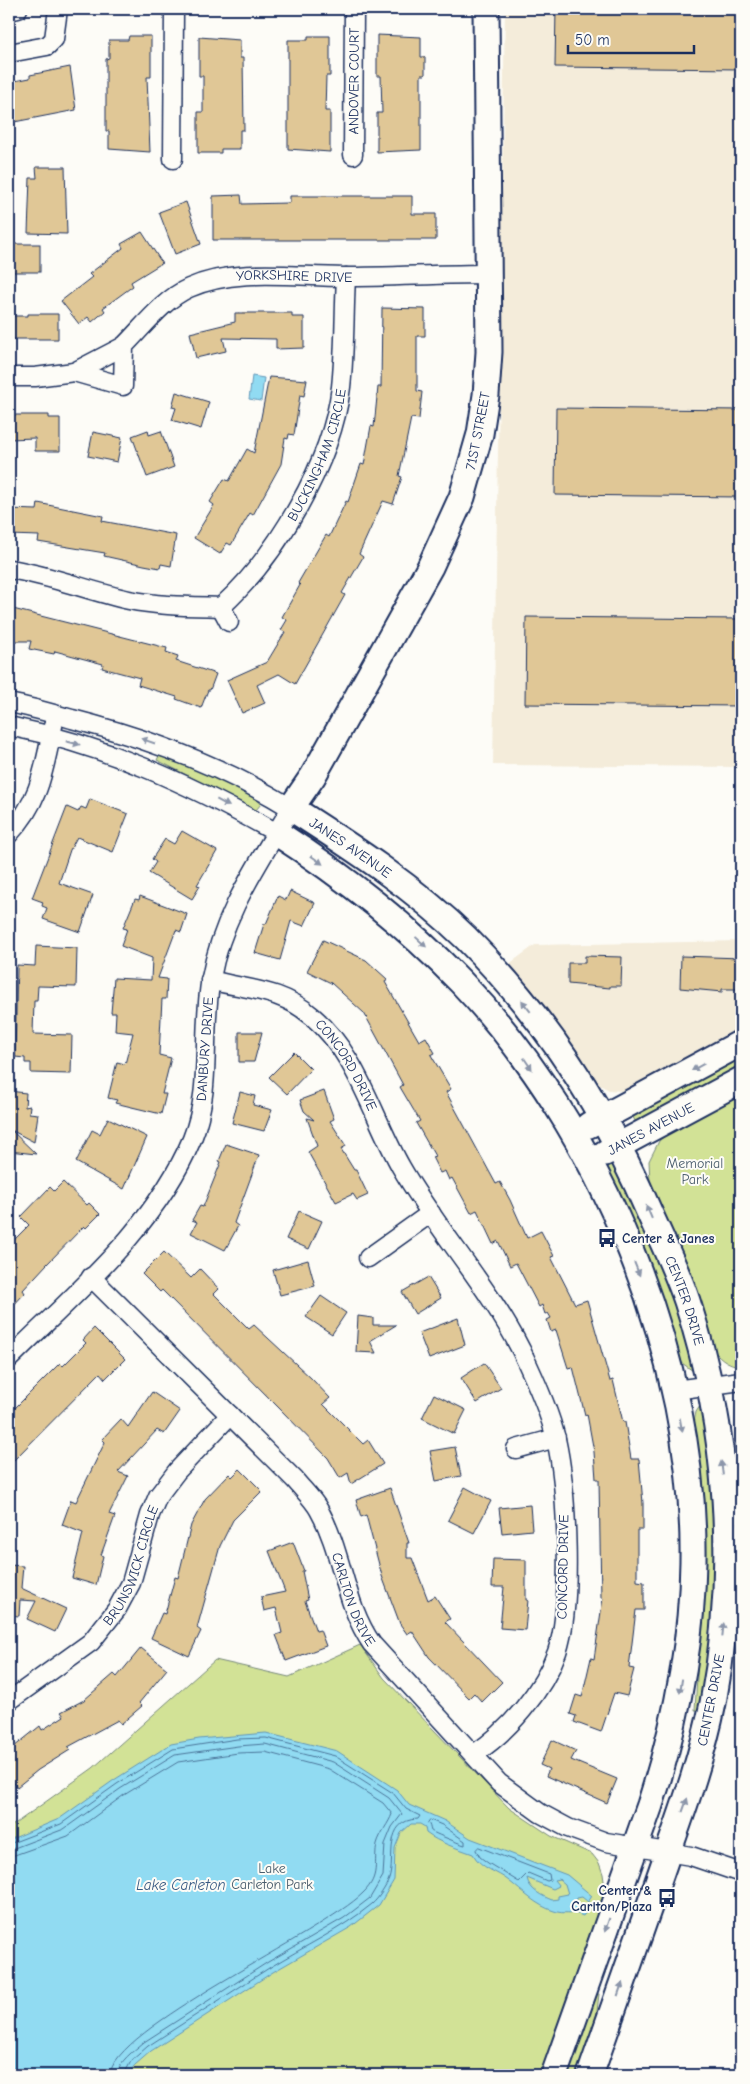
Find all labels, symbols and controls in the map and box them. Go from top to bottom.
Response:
scale bar [568,22,694,54]
street label: ANDOVER COURT [345,27,362,135]
text: 50 m [575,31,610,49]
street label: YORKSHIRE DRIVE [235,266,353,286]
street label: BUCKINGHAM CIRCLE [283,388,349,524]
street label: 71ST STREET [462,390,494,472]
one-way arrow [140,737,155,744]
one-way arrow [65,739,80,747]
one-way arrow [216,799,231,807]
street label: JANES AVENUE [306,814,395,881]
one-way arrow [310,855,324,865]
one-way arrow [415,936,427,948]
street label: DANBURY DRIVE [193,996,217,1102]
one-way arrow [521,1000,532,1013]
street label: CONCORD DRIVE [312,1015,381,1113]
one-way arrow [523,1058,533,1071]
one-way arrow [691,1063,706,1071]
street label: JANES AVENUE [605,1098,697,1158]
park label: Memorial Park [667,1155,723,1188]
one-way arrow [645,1205,653,1219]
bus stop icon: Center & Janes [596,1227,618,1249]
place label: Center & Janes [622,1230,715,1247]
street label: CENTER DRIVE [662,1253,708,1347]
one-way arrow [633,1262,641,1277]
one-way arrow [678,1417,686,1433]
one-way arrow [718,1460,726,1476]
street label: BRUNSWICK CIRCLE [99,1502,162,1629]
street label: CONCORD DRIVE [554,1514,572,1620]
street label: CARLTON DRIVE [328,1550,379,1649]
one-way arrow [719,1622,727,1638]
street label: CENTER DRIVE [694,1652,728,1748]
one-way arrow [677,1678,685,1694]
one-way arrow [682,1798,689,1813]
park label: Lake Carleton Park [231,1860,313,1893]
water label: Lake Carleton [136,1876,226,1894]
place label: Center & Carlton/Plaza [571,1882,652,1915]
bus stop icon: Center & Carlton/Plaza [656,1887,678,1909]
one-way arrow [603,1918,610,1933]
one-way arrow [617,1981,624,1996]

